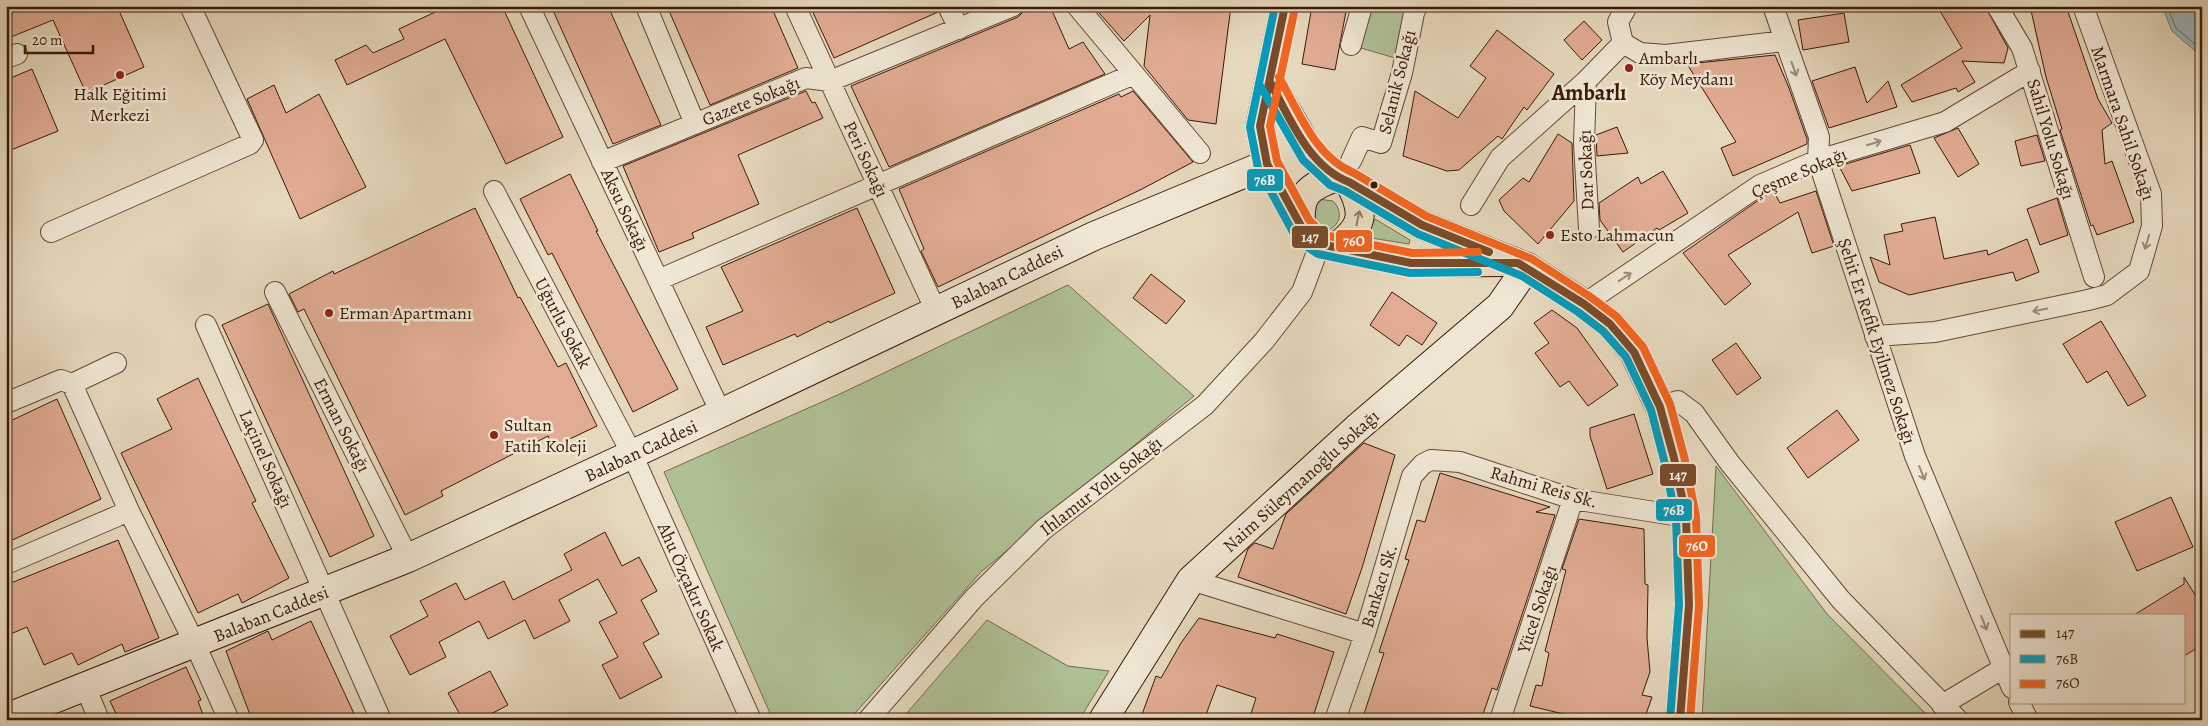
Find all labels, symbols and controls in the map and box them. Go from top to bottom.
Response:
scale bar [25,22,92,54]
street label: Selanik Sokağı [1372,27,1422,137]
text: 20 m [32,30,63,50]
street label: Marmara Sahil Sokağı [2085,43,2161,203]
place label: Ambarlı Köy Meydanı [1638,46,1734,91]
one-way arrow [1790,61,1799,76]
marker: Ambarlı Köy Meydanı [1623,62,1635,74]
marker: Halk Eğitimi Merkezi [114,69,126,81]
street label: Gazete Sokağı [699,71,803,131]
street label: Sahil Yolu Sokağı [2021,76,2081,202]
district label: Ambarlı [1551,78,1626,108]
place label: Halk Eğitimi Merkezi [73,82,167,127]
street label: Peri Sokağı [838,117,894,201]
street label: Dar Sokağı [1573,129,1599,211]
one-way arrow [1865,138,1881,148]
street label: Çeşme Sokağı [1747,142,1851,204]
street label: Aksu Sokağı [595,164,655,255]
line badge: 76B [1246,168,1284,192]
text: 76B [1254,171,1276,190]
unlabelled marker [1369,180,1379,190]
one-way arrow [1354,210,1364,226]
place label: Esto Lahmacun [1560,223,1674,247]
line badge: 147 [1291,225,1329,249]
text: 147 [1301,228,1319,247]
line badge: 76O [1335,229,1373,253]
marker: Esto Lahmacun [1544,229,1556,241]
text: 76O [1343,232,1366,251]
one-way arrow [2142,234,2152,250]
street label: Şehit Er Refik Eyilmez Sokağı [1832,235,1922,447]
street label: Balaban Caddesi [947,239,1067,315]
one-way arrow [1617,272,1631,282]
street label: Uğurlu Sokak [529,273,597,373]
place label: Erman Apartmanı [339,301,472,325]
one-way arrow [2033,306,2049,315]
marker: Erman Apartmanı [323,307,335,319]
street label: Erman Sokağı [308,374,376,476]
street label: Naim Süleymanoğlu Sokağı [1218,404,1384,558]
street label: Laçinel Sokağı [234,406,298,512]
place label: Sultan Fatih Koleji [504,413,587,458]
street label: Balaban Caddesi [581,414,701,488]
marker: Sultan Fatih Koleji [488,429,500,441]
street label: Ihlamur Yolu Sokağı [1035,431,1167,541]
street label: Rahmi Reis Sk. [1488,460,1600,514]
line badge: 147 [1659,463,1697,487]
one-way arrow [1918,465,1927,480]
text: 147 [1669,466,1687,485]
line badge: 76B [1655,498,1693,522]
text: 76B [1663,501,1685,520]
street label: Ahu Özçakır Sokak [652,518,730,655]
line badge: 76O [1678,534,1716,558]
text: 76O [1686,537,1709,556]
street label: Bankacı Sk. [1355,541,1403,631]
street label: Yücel Sokağı [1511,562,1563,657]
street label: Balaban Caddesi [210,580,332,648]
legend [2010,614,2186,704]
one-way arrow [1979,615,1989,630]
text: 147 [2056,623,2075,643]
text: 76B [2056,649,2078,669]
text: 76O [2056,673,2080,693]

